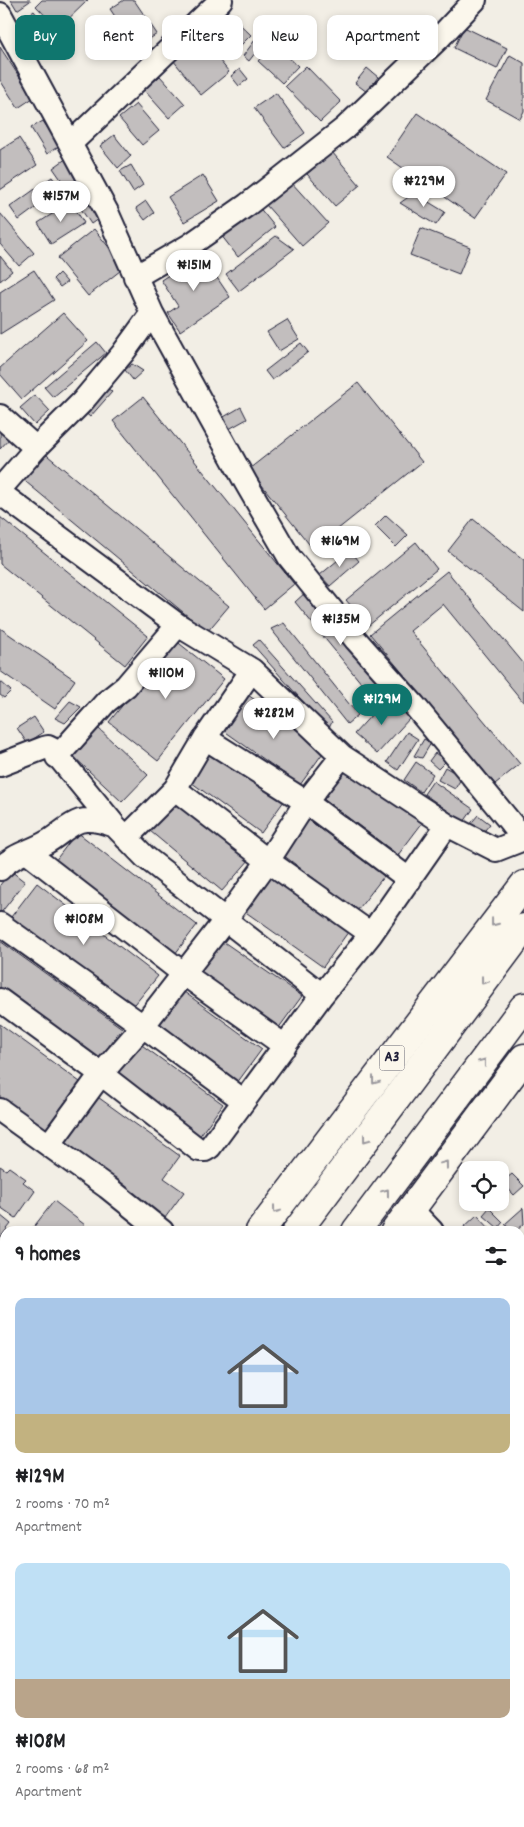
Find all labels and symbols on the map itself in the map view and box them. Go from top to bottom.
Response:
pin: ₦229M [389,166,459,208]
pin: ₦157M [26,180,96,223]
pin: ₦151M [159,250,229,292]
pin: ₦169M [305,526,375,568]
pin: ₦135M [306,604,376,646]
pin: ₦110M [131,658,201,700]
pin: ₦129M [347,684,417,726]
pin: ₦282M [239,698,309,740]
pin: ₦108M [49,904,119,946]
one-way arrow [491,918,500,927]
one-way arrow [482,975,490,984]
road number: A3 [380,1046,404,1070]
one-way arrow [477,1058,486,1068]
one-way arrow [372,1075,380,1084]
one-way arrow [363,1133,372,1143]
one-way arrow [439,1161,447,1170]
one-way arrow [380,1189,388,1198]
one-way arrow [274,1204,282,1213]

